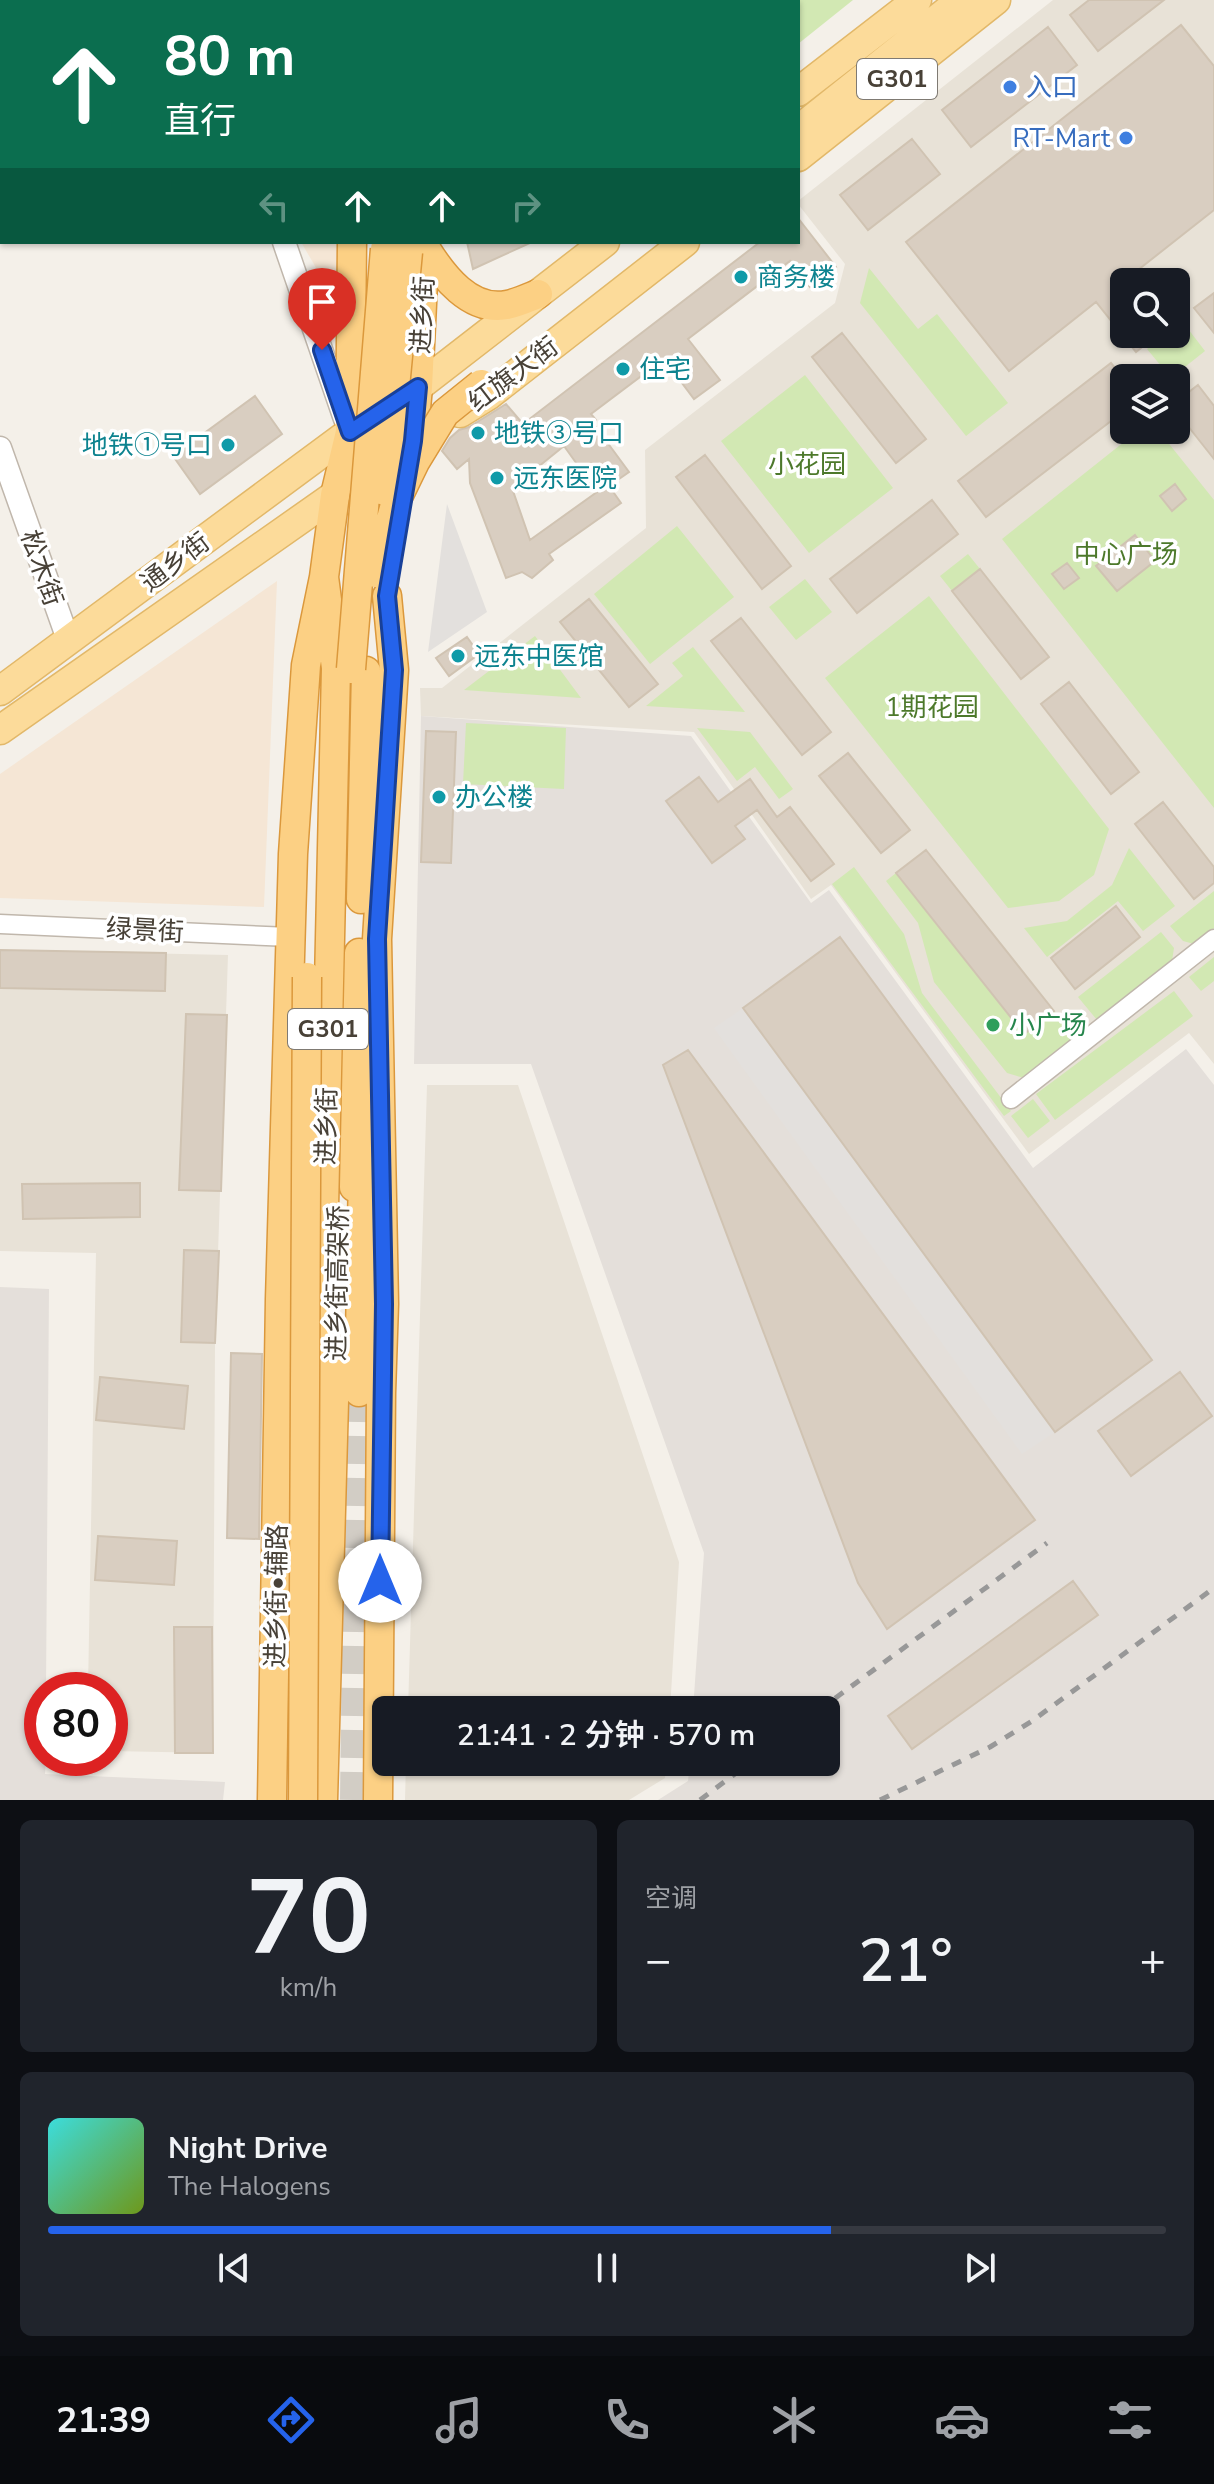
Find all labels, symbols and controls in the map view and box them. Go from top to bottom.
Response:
text: 80 m [164,18,295,95]
icon: ahead [32,32,136,136]
road number: G301 [857,59,937,99]
place label: 入口 [1026,70,1078,105]
marker: 入口 [1001,78,1019,96]
text: 直行 [164,97,236,146]
place label: RT-Mart [1013,121,1111,156]
marker: RT-Mart [1117,129,1135,147]
icon: left [252,184,296,228]
icon: ahead [336,184,380,228]
icon: ahead [420,184,464,228]
icon: right [504,184,548,228]
place label: 商务楼 [757,260,835,295]
pin [288,268,356,350]
marker: 商务楼 [732,268,750,286]
map controls [1110,268,1190,444]
button: search [1110,268,1190,348]
street label: 进乡街 [403,275,442,355]
icon: arrive [300,280,344,324]
street label: 红旗大街 [461,329,565,420]
place label: 住宅 [639,352,691,387]
marker: 住宅 [614,360,632,378]
button: layers [1110,364,1190,444]
place label: 地铁③号口 [494,416,624,451]
marker: 地铁③号口 [469,424,487,442]
place label: 地铁①号口 [82,428,212,463]
marker: 地铁①号口 [219,436,237,454]
park label: 小花园 [768,447,846,482]
place label: 远东医院 [513,461,617,496]
marker: 远东医院 [488,469,506,487]
street label: 通乡街 [134,525,217,600]
street label: 松木街 [12,526,71,611]
park label: 中心广场 [1074,537,1178,572]
place label: 远东中医馆 [474,639,604,674]
marker: 远东中医馆 [449,647,467,665]
park label: 1期花园 [885,690,979,725]
place label: 办公楼 [455,780,533,815]
marker: 办公楼 [430,788,448,806]
street label: 绿景街 [105,911,185,950]
place label: 小广场 [1009,1008,1087,1043]
road number: G301 [288,1009,368,1049]
marker: 小广场 [984,1016,1002,1034]
street label: 进乡街 [308,1087,345,1165]
street label: 进乡街高架桥 [319,1205,356,1361]
street label: 进乡街•辅路 [258,1524,295,1668]
position arrow [338,1539,422,1623]
speed limit sign: 80 [24,1672,128,1776]
text: 21:41 · 2 分钟 · 570 m [457,1715,755,1756]
text: 70 [246,1847,371,1989]
text: 空调 [645,1881,697,1916]
text: 21° [858,1920,953,2002]
text: − [645,1931,671,1991]
text: + [1140,1931,1166,1991]
text: km/h [280,1970,337,2005]
text: Night Drive [168,2128,327,2169]
text: The Halogens [168,2169,331,2204]
icon: previous [212,2246,256,2290]
icon: pause [585,2246,629,2290]
icon: next [958,2246,1002,2290]
icon: directions [263,2392,319,2448]
icon: music [431,2392,487,2448]
icon: phone [599,2392,655,2448]
icon: climate [766,2392,822,2448]
icon: car [934,2392,990,2448]
icon: filters [1102,2392,1158,2448]
text: 21:39 [56,2396,151,2445]

